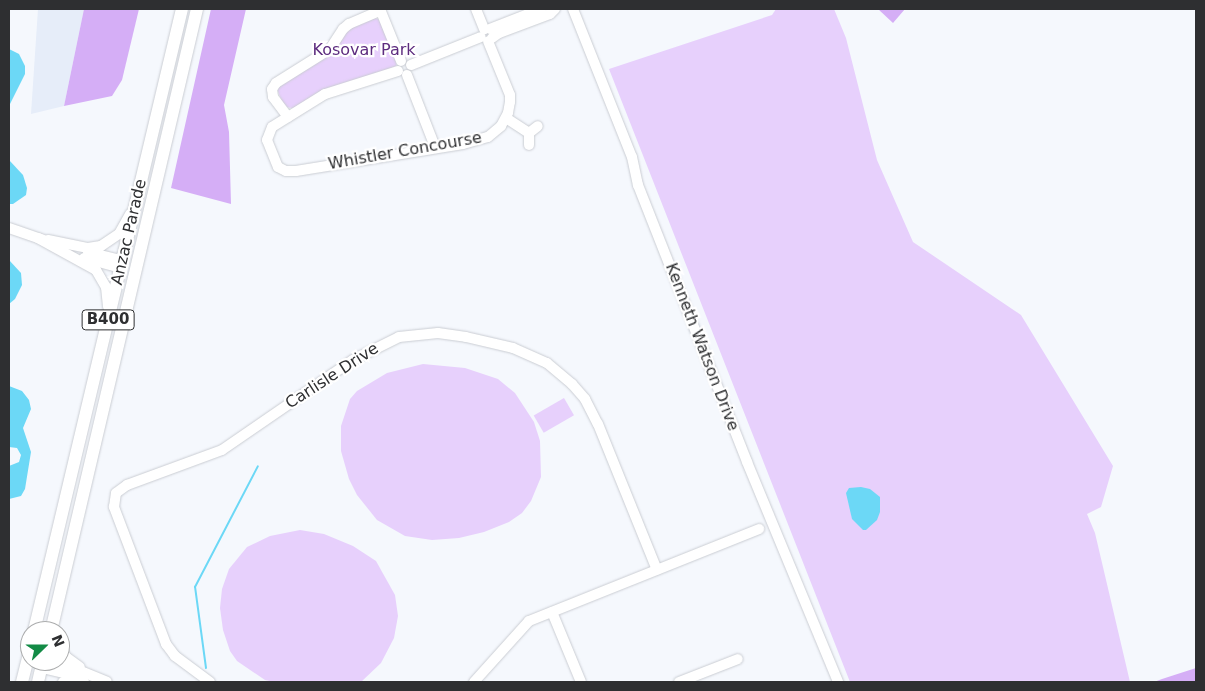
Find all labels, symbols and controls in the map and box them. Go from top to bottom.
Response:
park label: Kosovar Park [312,40,416,60]
street label: Whistler Concourse [327,128,483,174]
street label: Anzac Parade [107,177,151,287]
street label: Kenneth Watson Drive [661,260,743,434]
road number: B400 [80,308,136,332]
street label: Carlisle Drive [282,339,382,413]
north arrow [20,621,70,671]
text: N [48,632,68,649]

